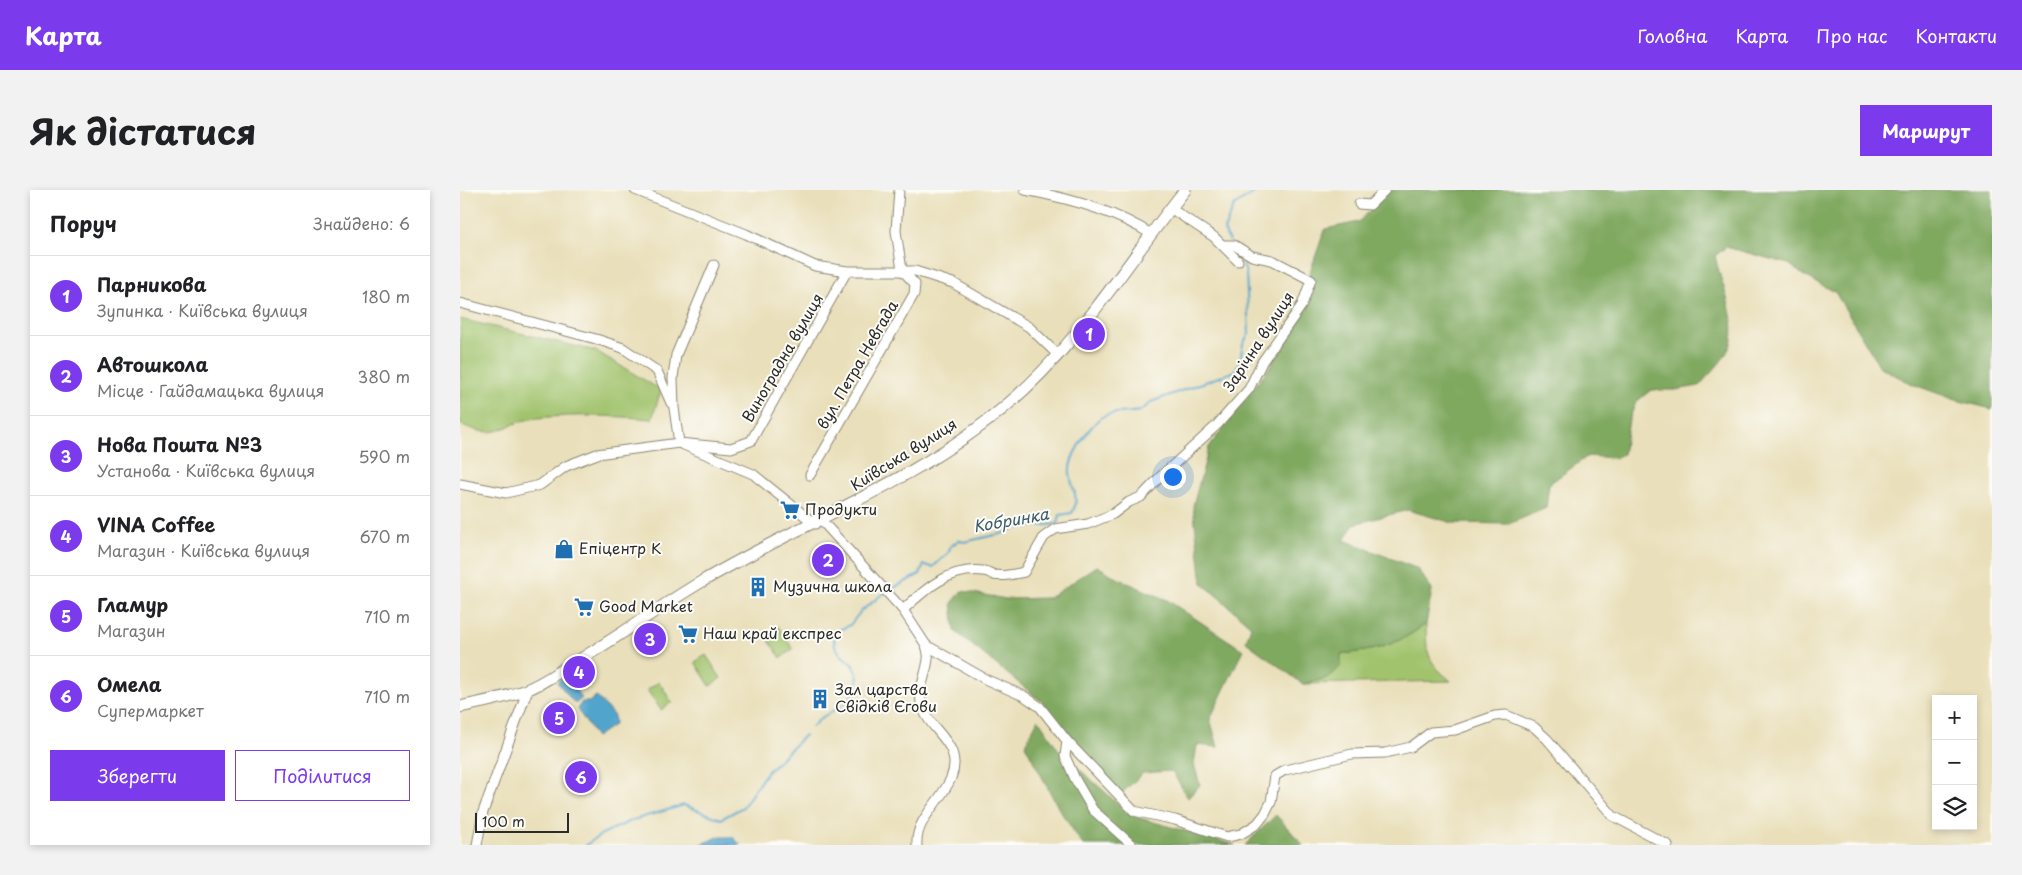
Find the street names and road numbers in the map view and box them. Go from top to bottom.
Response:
street label: Зарічна вулиця [1217,287,1299,396]
street label: Виноградна вулиця [735,288,828,426]
street label: вул. Петра Невгада [810,295,903,433]
street label: Київська вулиця [846,412,961,496]

